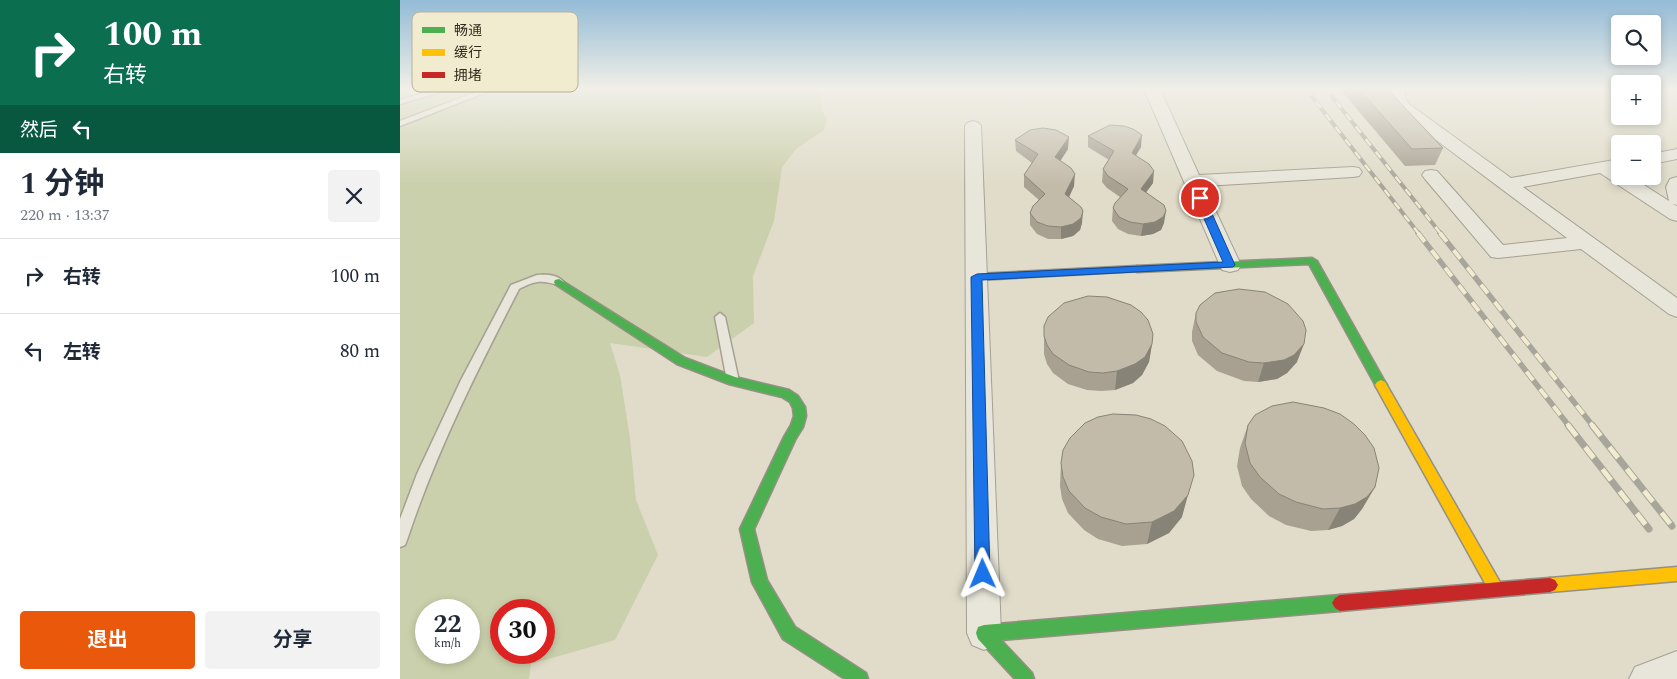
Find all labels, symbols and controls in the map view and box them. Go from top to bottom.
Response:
text: 100 m [103,8,202,61]
legend [412,12,578,92]
map controls [1611,15,1661,185]
button: search [1611,15,1661,65]
icon: right [20,20,85,85]
text: 畅通 [454,20,482,41]
text: 缓行 [454,42,482,63]
text: 右转 [103,59,147,92]
text: 拥堵 [454,65,482,86]
button: + [1611,75,1661,125]
icon: left [68,115,96,143]
text: 然后 [20,116,58,145]
button: − [1611,135,1661,185]
text: 1 分钟 [20,161,104,207]
button: close [328,170,380,222]
pin [1179,177,1221,219]
icon: arrive [1186,184,1214,212]
text: 220 m · 13:37 [20,203,110,227]
icon: right [20,262,48,290]
text: 100 m [330,262,380,291]
text: 右转 [63,263,101,292]
icon: left [20,337,48,365]
text: 80 m [340,337,380,366]
text: 左转 [63,338,101,367]
position arrow [956,547,1008,599]
speed limit sign: 30 [490,599,555,664]
text: 22 [433,606,462,644]
button: 退出 [20,611,195,669]
button: 分享 [205,611,380,669]
text: km/h [434,634,461,653]

